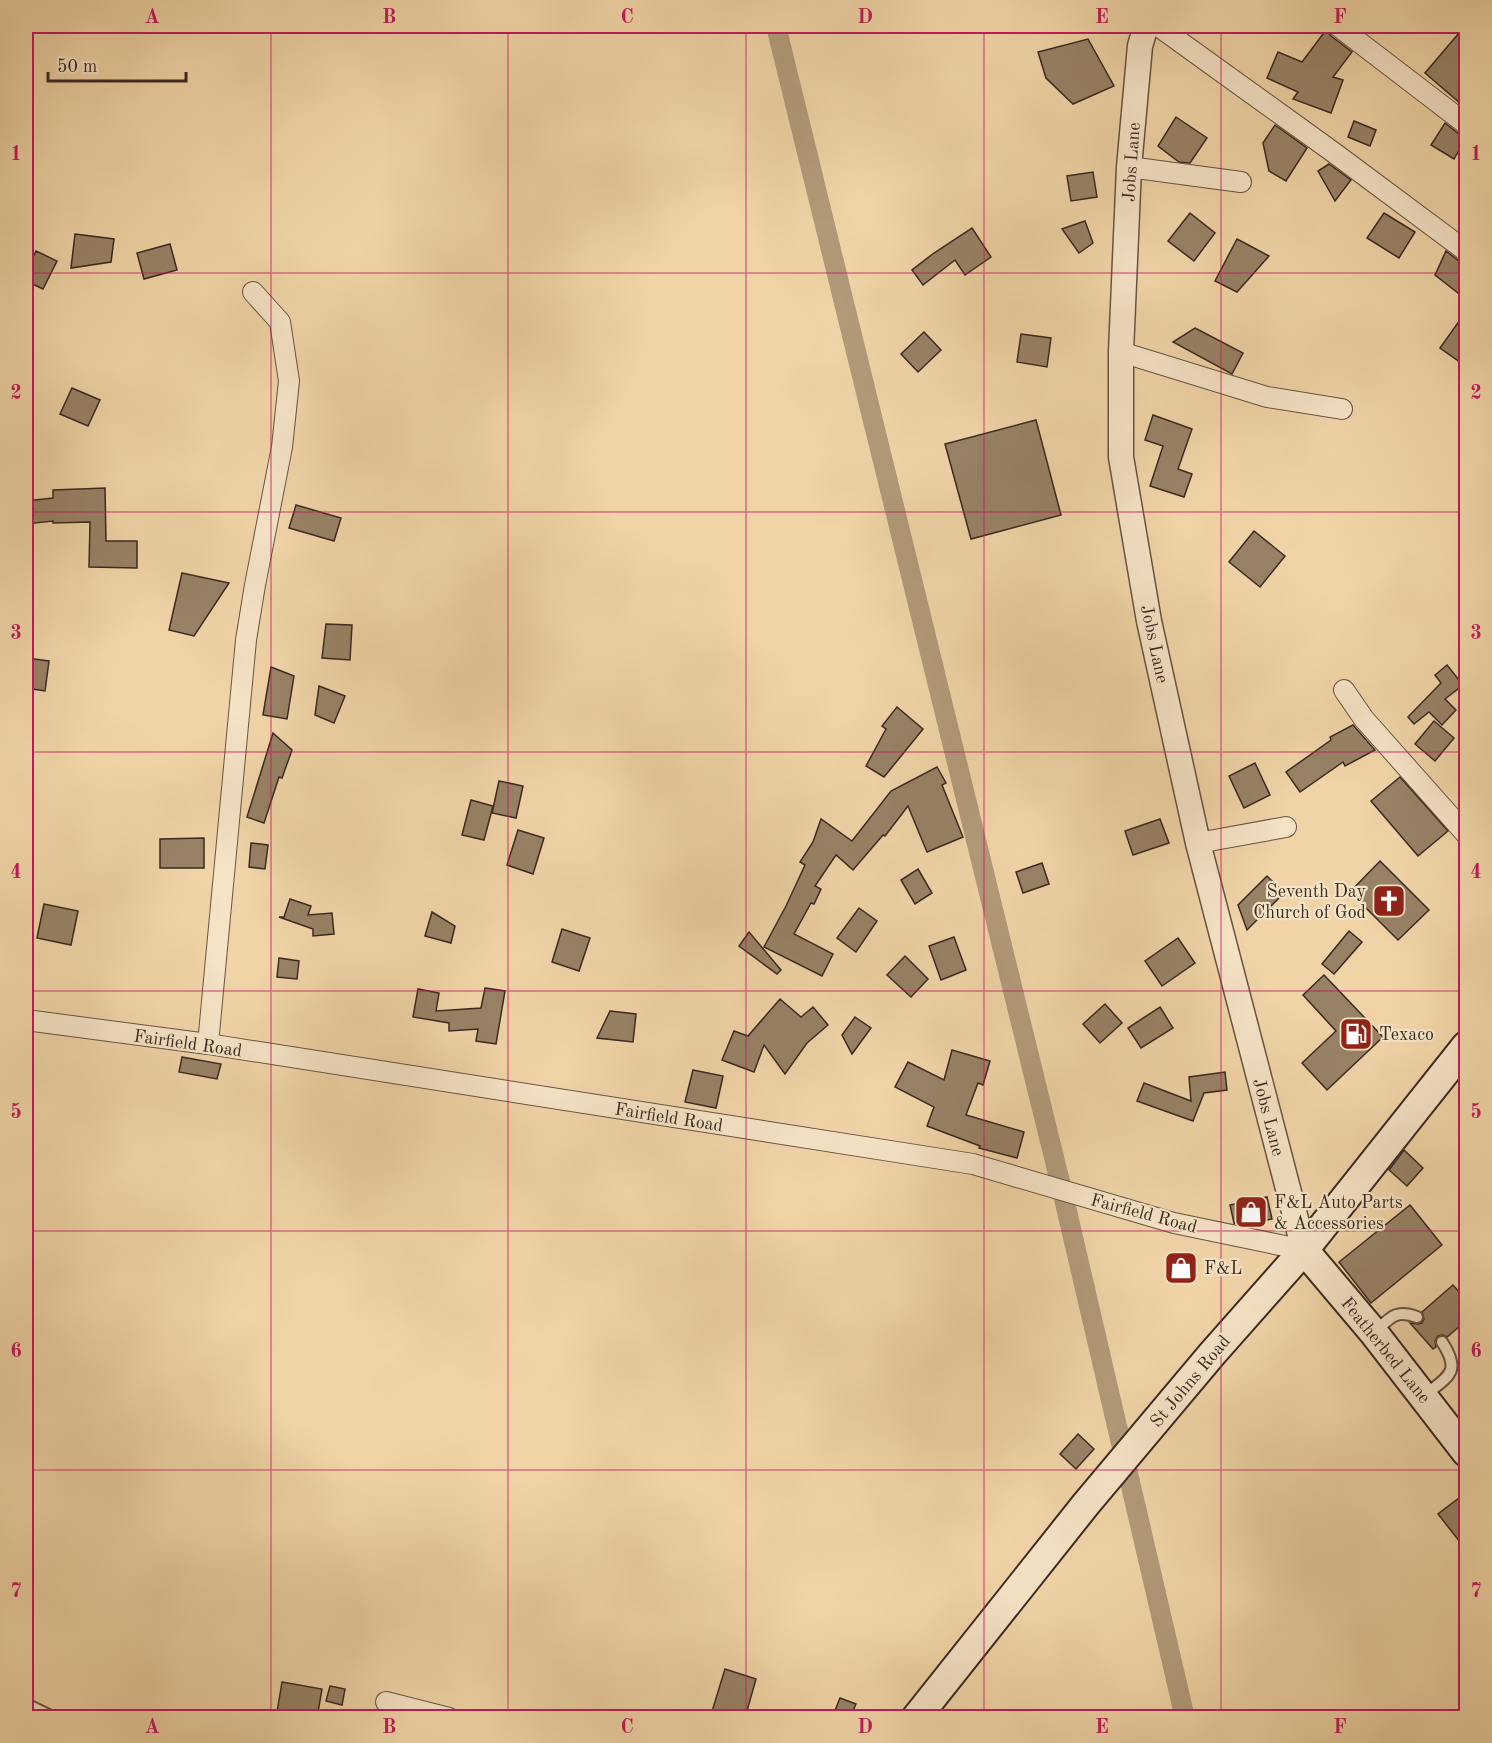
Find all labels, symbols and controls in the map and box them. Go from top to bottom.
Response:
text: A [144,8,160,28]
text: B [382,8,396,28]
text: C [620,8,634,28]
text: D [857,8,873,28]
text: E [1095,8,1109,28]
text: F [1333,8,1347,28]
scale bar [48,45,186,83]
text: 50 m [57,58,97,76]
street label: Jobs Lane [1120,122,1144,202]
text: 1 [10,145,22,165]
text: 1 [1470,145,1482,165]
text: 2 [10,384,22,404]
text: 2 [1470,384,1482,404]
street label: Jobs Lane [1137,603,1171,685]
text: 3 [10,624,22,644]
text: 3 [1470,624,1482,644]
text: 4 [10,863,22,883]
text: 4 [1470,863,1482,883]
place label: Seventh Day Church of God [1253,883,1366,922]
church icon: Seventh Day Church of God [1371,883,1407,919]
fuel station icon: Texaco [1338,1016,1374,1052]
place label: Texaco [1379,1026,1434,1044]
street label: Fairfield Road [132,1027,243,1061]
street label: Jobs Lane [1249,1076,1287,1158]
street label: Fairfield Road [613,1101,724,1135]
text: 5 [10,1102,22,1123]
text: 5 [1470,1102,1482,1123]
street label: Fairfield Road [1089,1191,1199,1237]
shop icon: F&L Auto Parts & Accessories [1233,1194,1269,1230]
place label: F&L Auto Parts & Accessories [1274,1194,1403,1233]
shop icon: F&L [1163,1250,1199,1286]
place label: F&L [1204,1260,1242,1278]
street label: Featherbed Lane [1337,1294,1433,1407]
street label: St Johns Road [1147,1332,1234,1431]
text: 6 [10,1342,22,1362]
text: 6 [1470,1342,1482,1362]
text: 7 [10,1582,22,1602]
text: 7 [1470,1582,1482,1602]
text: A [144,1718,160,1738]
text: B [382,1718,396,1738]
text: C [620,1718,634,1738]
text: D [857,1718,873,1738]
text: E [1095,1718,1109,1738]
text: F [1333,1718,1347,1738]

